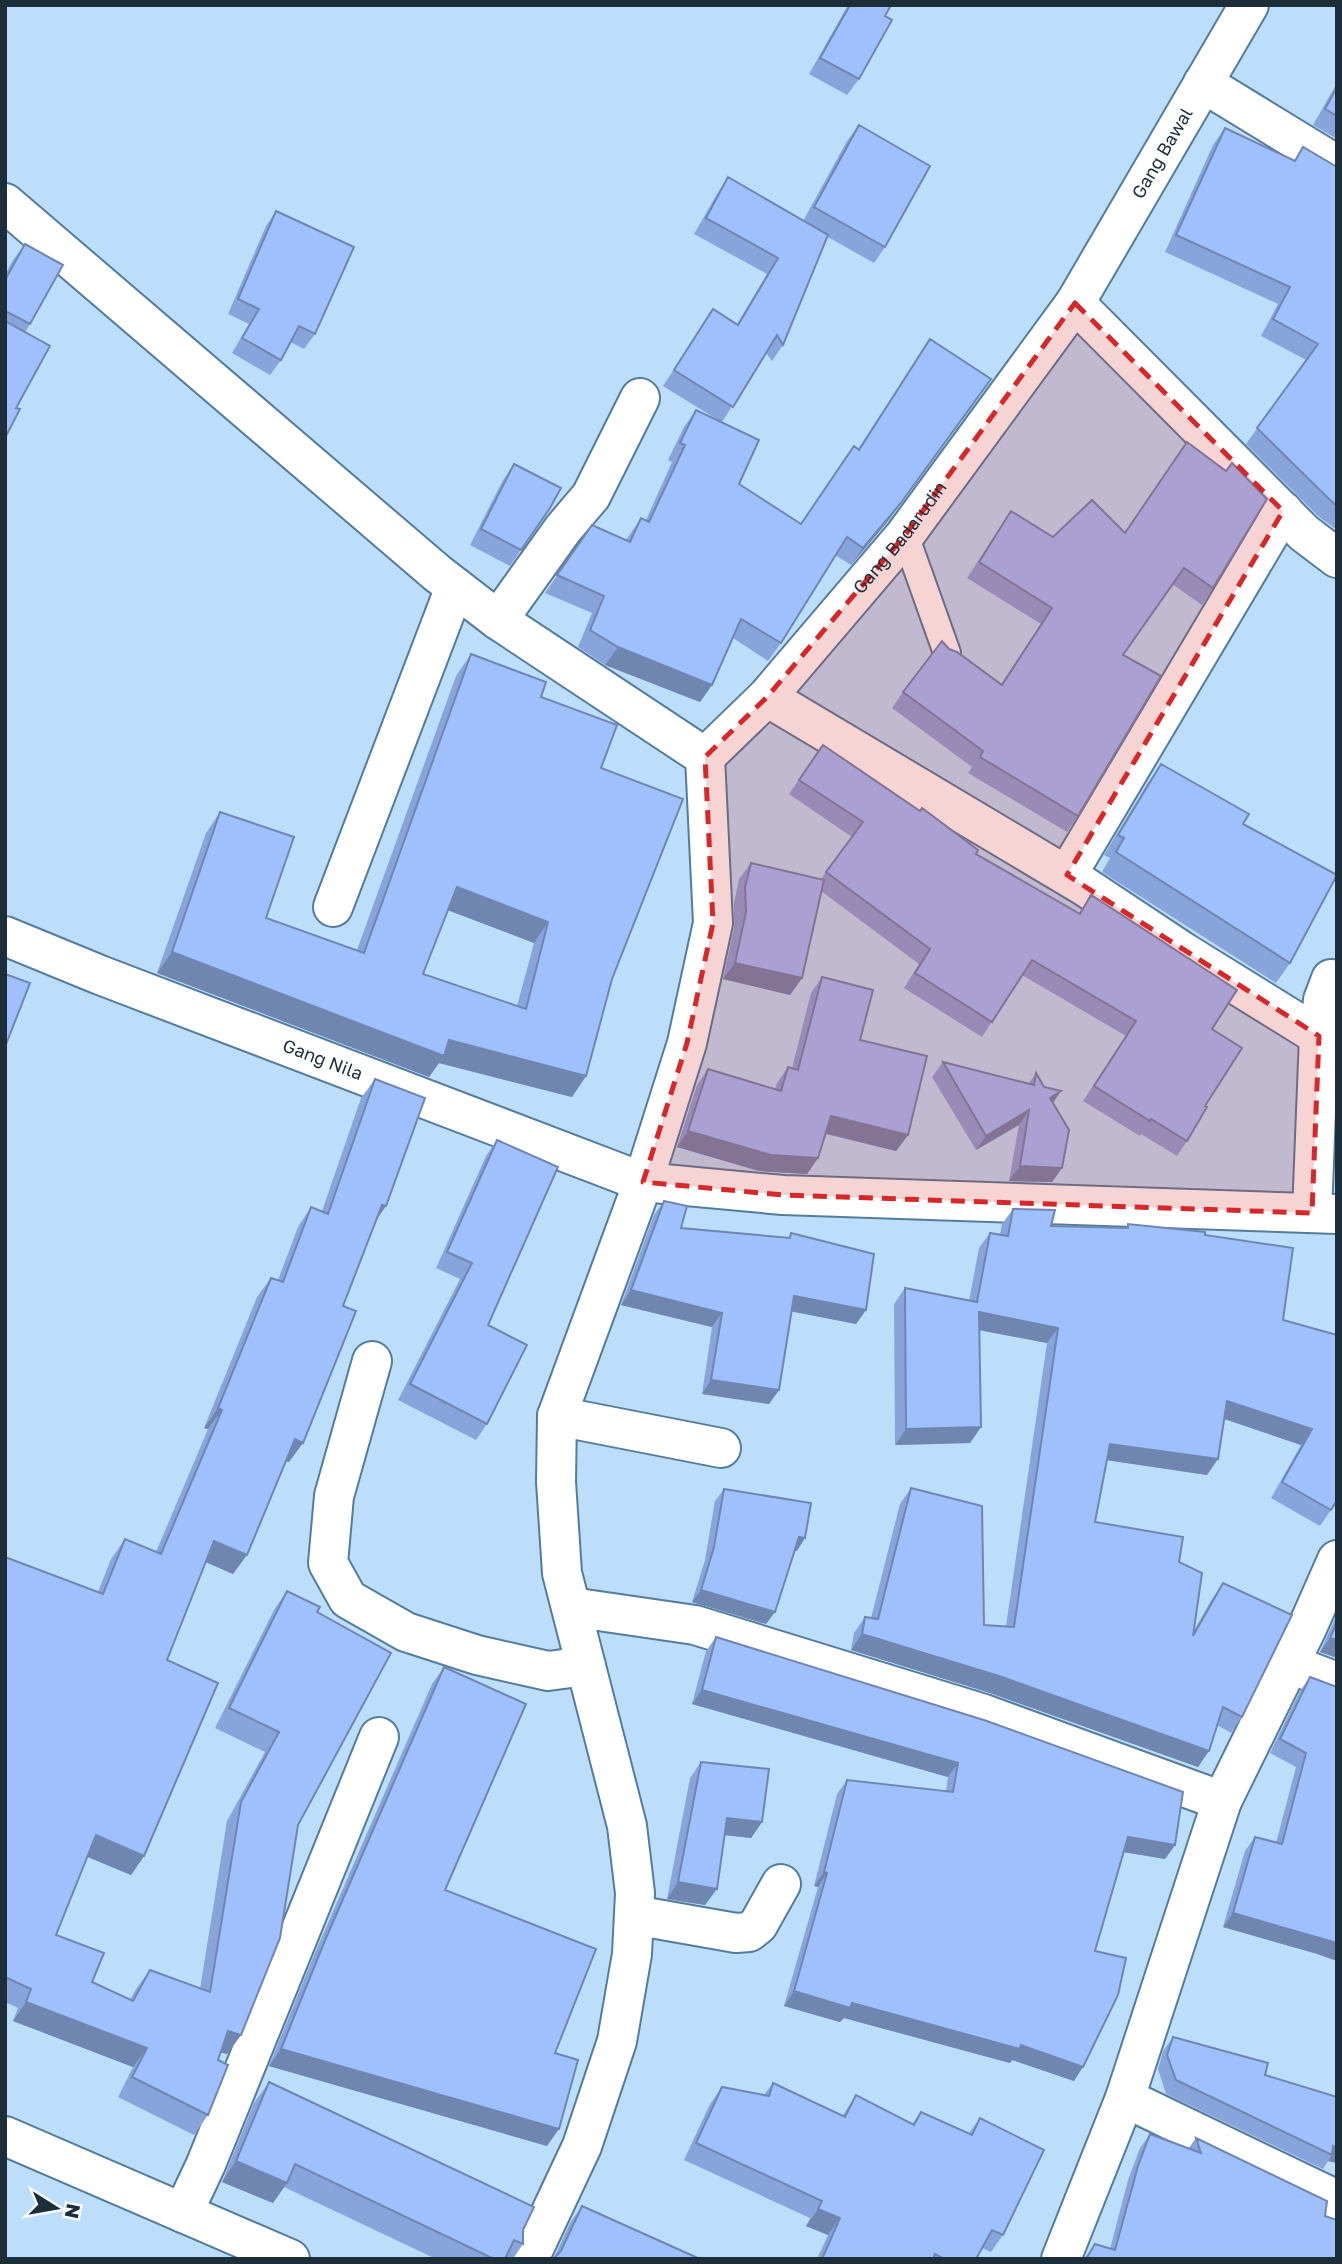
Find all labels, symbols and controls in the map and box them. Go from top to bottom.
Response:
street label: Gang Bawal [1126,103,1197,202]
street label: Gang Badarudin [848,476,951,598]
street label: Gang Nila [280,1034,366,1084]
north arrow [21,2173,91,2243]
text: N [61,2202,86,2221]

